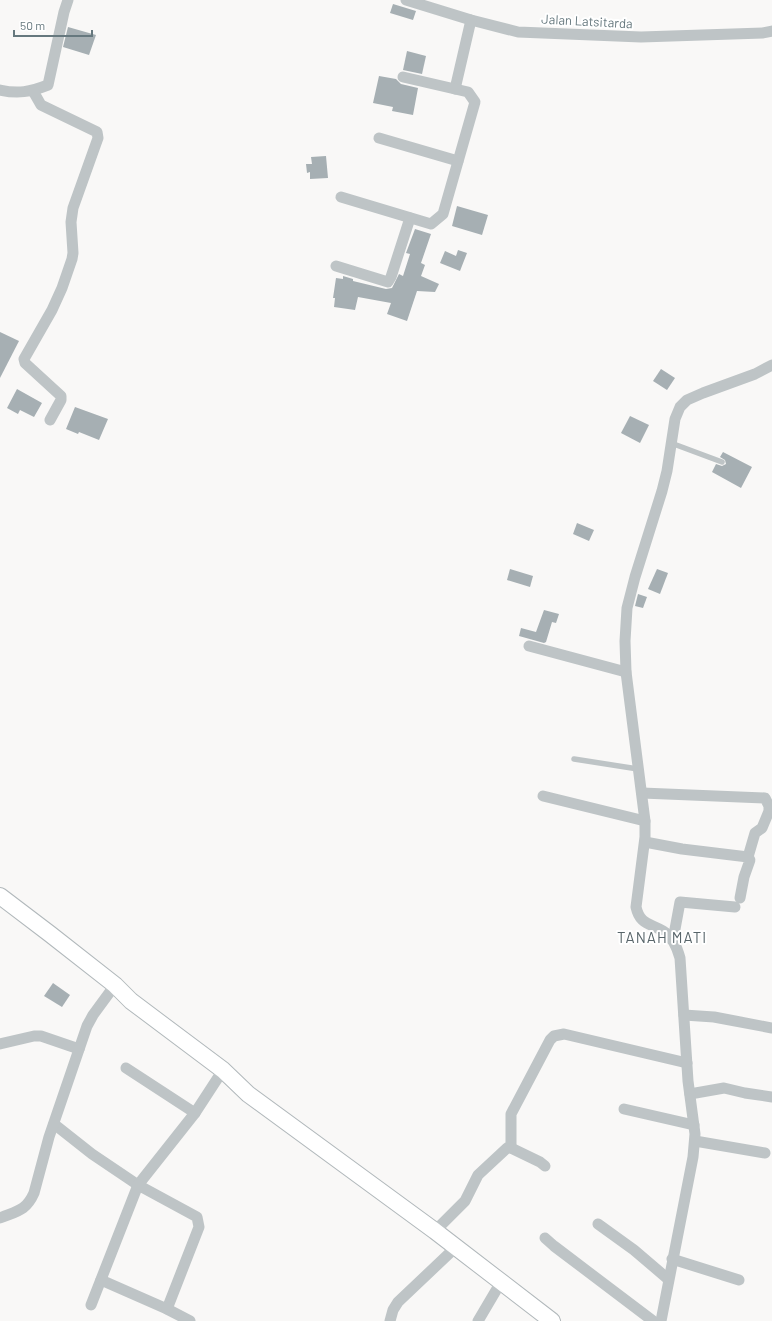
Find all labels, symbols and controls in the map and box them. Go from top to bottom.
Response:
street label: Jalan Latsitarda [541,11,633,31]
scale bar [14,12,92,38]
text: 50 m [20,18,45,32]
district label: TANAH MATI [617,928,707,946]

